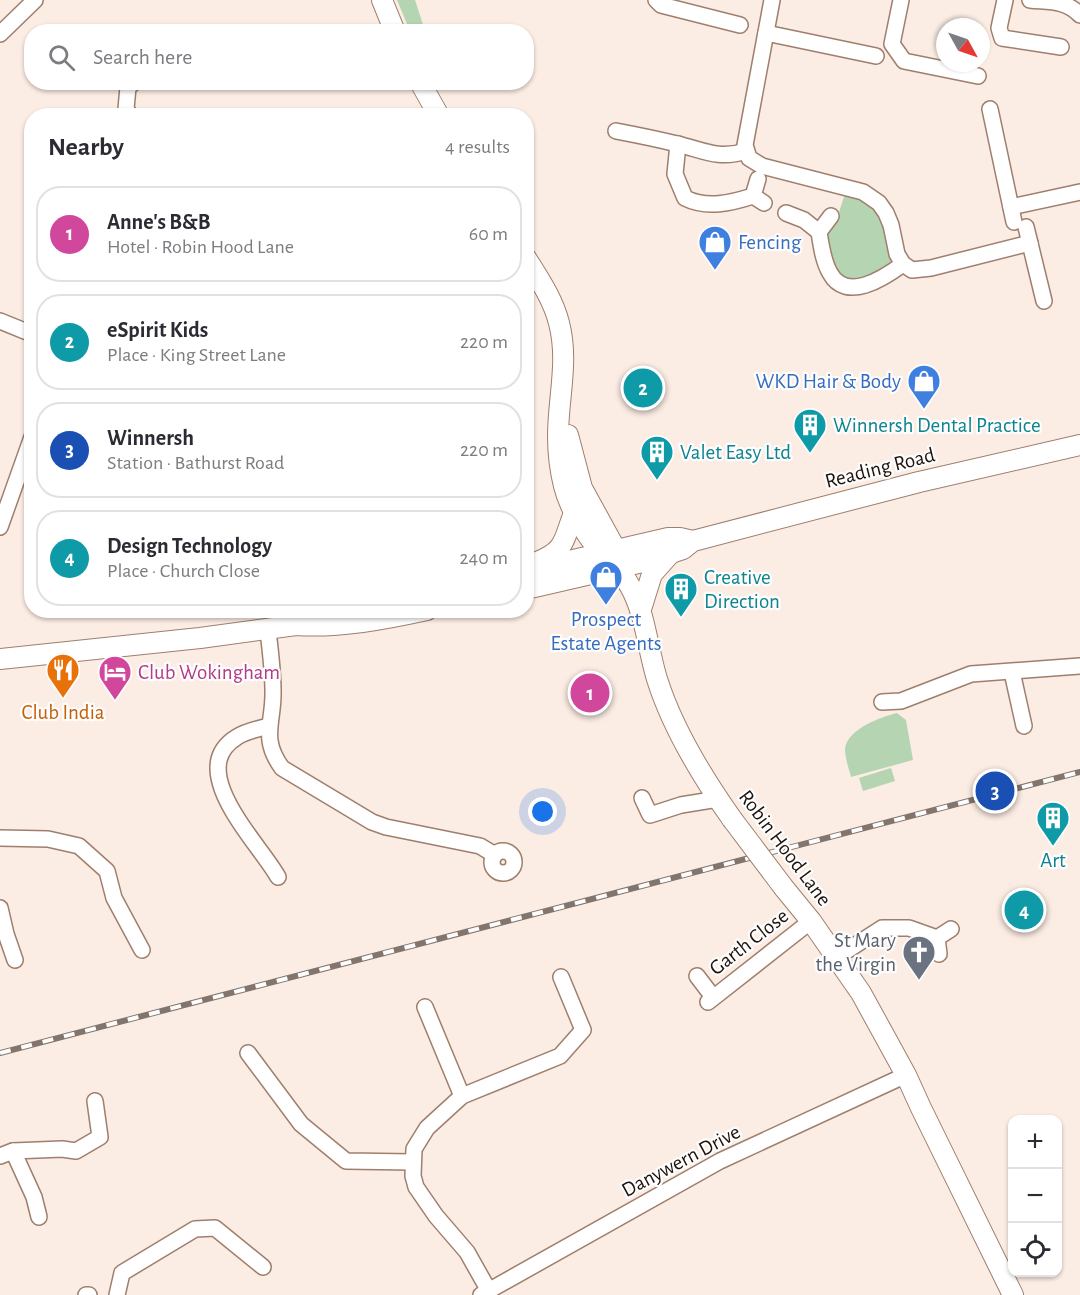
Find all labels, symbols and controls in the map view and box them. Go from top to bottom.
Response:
north arrow [936,18,990,72]
search box [24,24,534,90]
icon: search [45,41,78,74]
text: Search here [93,46,192,68]
text: Nearby [48,134,124,160]
text: 4 results [445,137,510,157]
text: Anne's B&B [107,211,210,233]
text: 1 [66,224,73,244]
text: 60 m [469,224,508,244]
shop icon: Fencing [697,224,733,271]
place label: Fencing [738,232,802,253]
text: Hotel · Robin Hood Lane [107,237,294,257]
text: eSpirit Kids [107,319,208,341]
text: 2 [65,332,74,352]
text: 220 m [460,332,508,352]
text: Place · King Street Lane [107,345,286,365]
shop icon: WKD Hair & Body [906,363,942,410]
pin: 2 [624,366,662,410]
place label: WKD Hair & Body [756,371,901,392]
building icon: Winnersh Dental Practice [792,407,828,454]
place label: Winnersh Dental Practice [833,415,1041,436]
text: Winnersh [107,427,194,449]
building icon: Valet Easy Ltd [639,434,675,481]
text: 3 [65,440,74,460]
text: 220 m [460,440,508,460]
place label: Valet Easy Ltd [680,442,791,463]
street label: Reading Road [823,444,937,492]
text: Station · Bathurst Road [107,453,284,473]
text: Design Technology [107,535,272,557]
text: 4 [64,548,75,568]
text: 240 m [459,548,508,568]
shop icon: Prospect Estate Agents [588,559,624,606]
text: Place · Church Close [107,561,260,581]
place label: Creative Direction [704,567,780,612]
building icon: Creative Direction [663,571,699,618]
place label: Prospect Estate Agents [550,609,662,654]
restaurant icon: Club India [45,652,81,699]
hotel icon: Club Wokingham [97,654,133,701]
place label: Club Wokingham [138,662,280,683]
pin: 1 [570,670,610,716]
place label: Club India [22,702,105,723]
pin: 3 [976,768,1014,814]
street label: Robin Hood Lane [735,786,835,910]
your location [528,797,557,826]
building icon: Art [1035,800,1071,847]
place label: Art [1040,850,1066,871]
pin: 4 [1004,888,1044,932]
street label: Garth Close [706,905,792,979]
place label: St Mary the Virgin [815,930,896,975]
church icon: St Mary the Virgin [901,934,937,981]
map controls [1008,1115,1062,1277]
button: + [1008,1115,1062,1169]
street label: Danywern Drive [618,1121,744,1201]
button: − [1008,1169,1062,1223]
button: locate [1008,1223,1062,1277]

